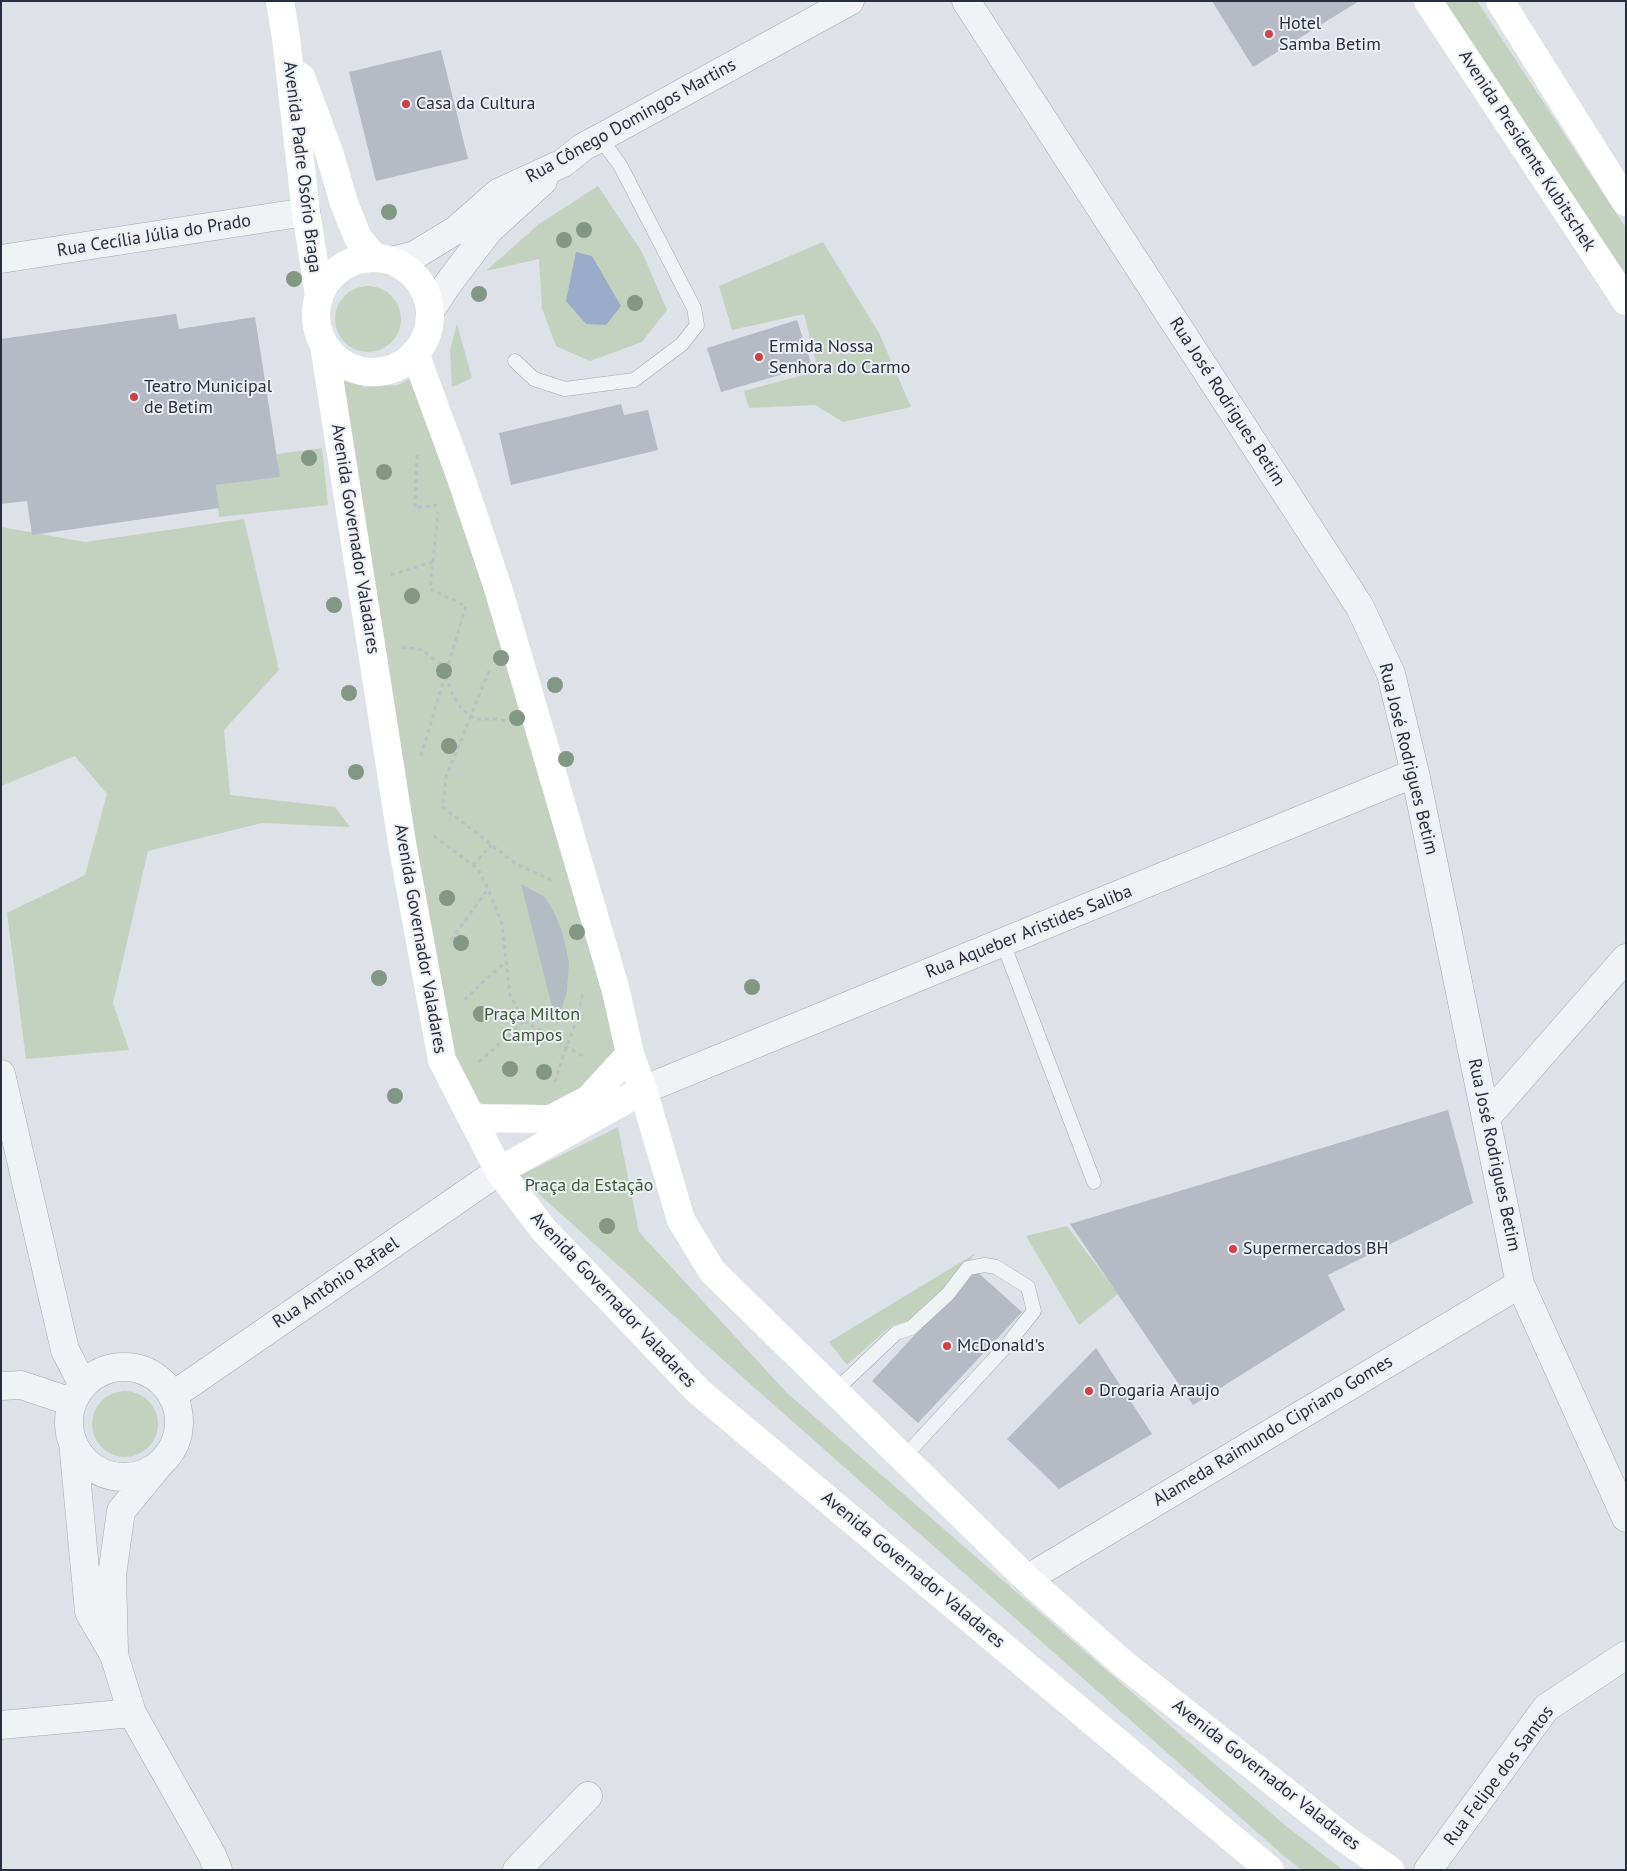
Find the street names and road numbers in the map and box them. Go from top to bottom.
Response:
street label: Avenida Presidente Kubitschek [1454,46,1600,256]
street label: Rua Cônego Domingos Martins [522,54,740,188]
street label: Avenida Padre Osório Braga [278,60,326,274]
street label: Rua Cecília Júlia do Prado [56,210,252,262]
street label: Rua José Rodrigues Betim [1164,314,1290,490]
street label: Avenida Governador Valadares [326,422,384,656]
street label: Rua José Rodrigues Betim [1374,661,1442,857]
street label: Avenida Governador Valadares [389,823,451,1055]
street label: Rua Aqueber Aristides Saliba [923,881,1135,983]
street label: Rua José Rodrigues Betim [1463,1057,1525,1253]
street label: Avenida Governador Valadares [526,1208,700,1392]
street label: Rua Antônio Rafael [269,1233,403,1333]
street label: Alameda Raimundo Cipriano Gomes [1149,1351,1397,1511]
street label: Avenida Governador Valadares [817,1487,1009,1653]
street label: Avenida Governador Valadares [1168,1695,1364,1855]
street label: Rua Felipe dos Santos [1439,1702,1559,1850]

